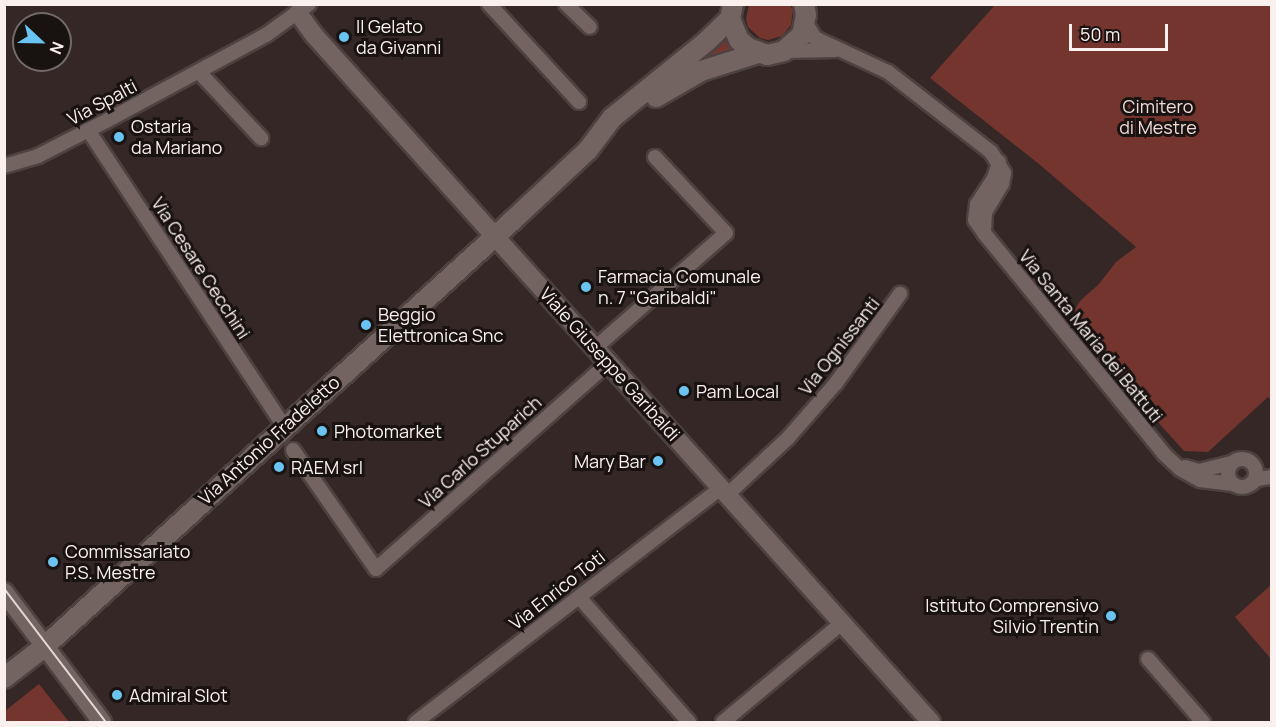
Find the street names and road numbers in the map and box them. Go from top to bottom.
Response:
street label: Via Spalti [64,75,140,129]
street label: Via Cesare Cecchini [147,193,255,343]
street label: Via Santa Maria dei Battuti [1015,245,1167,427]
street label: Viale Giuseppe Garibaldi [535,283,685,445]
street label: Via Ognissanti [794,293,884,399]
street label: Via Antonio Fradeletto [194,371,344,509]
street label: Via Carlo Stuparich [414,391,546,513]
street label: Via Enrico Toti [505,546,609,634]

